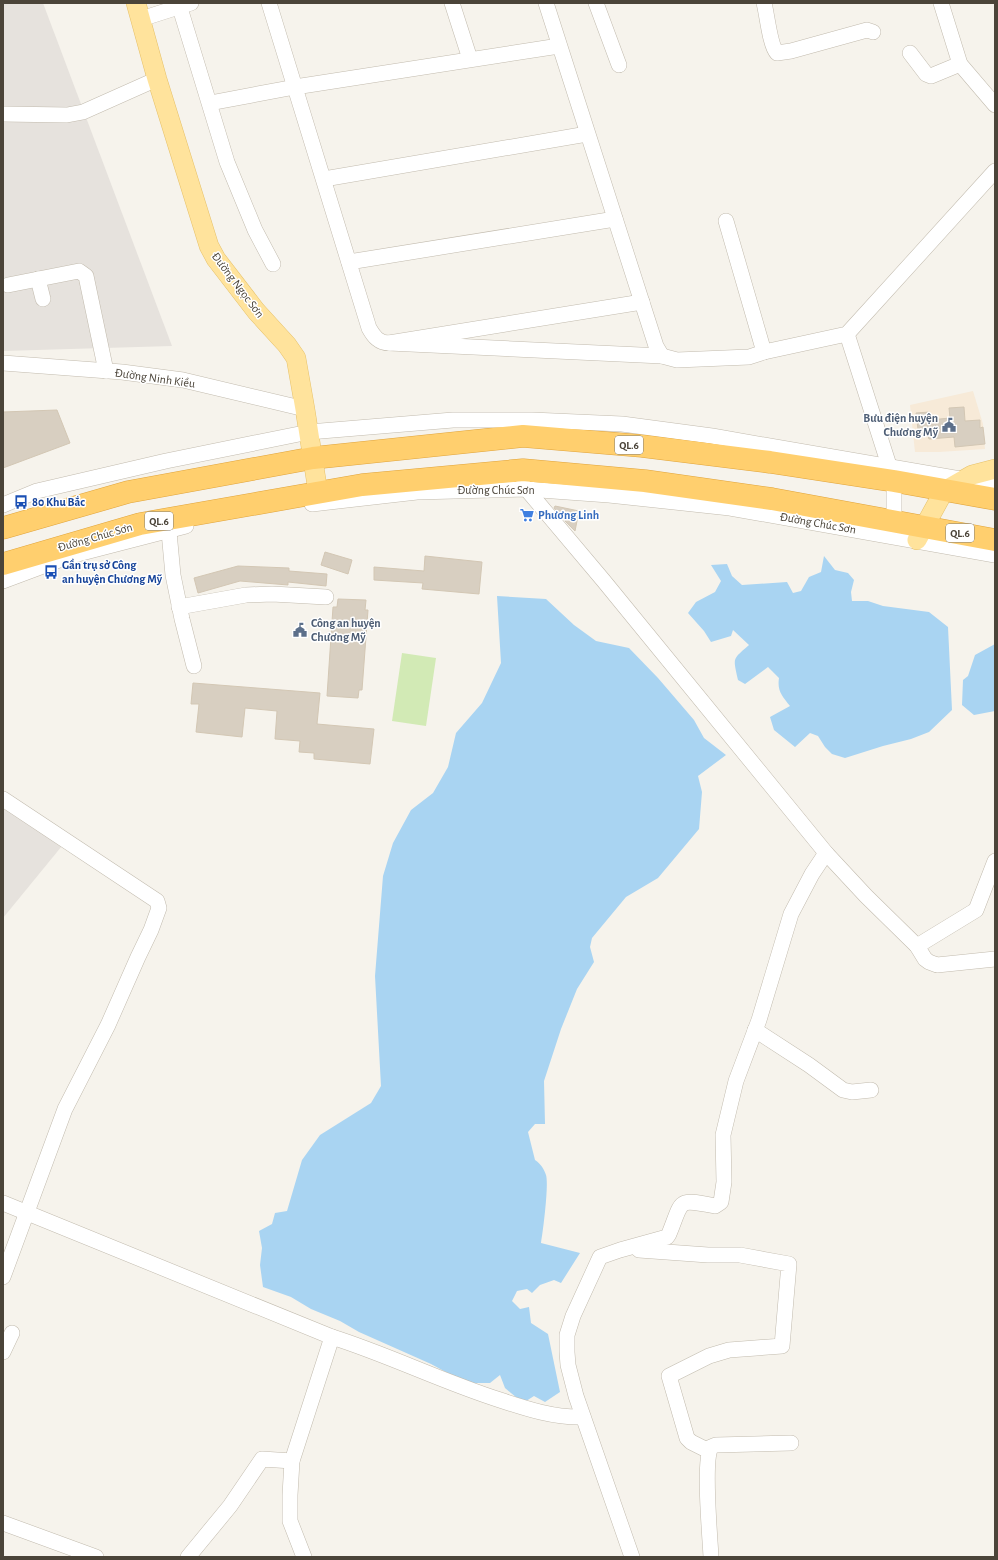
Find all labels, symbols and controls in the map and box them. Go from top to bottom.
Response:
street label: Đường Ngọc Sơn [210,250,266,320]
street label: Đường Ninh Kiều [114,366,196,390]
place label: Bưu điện huyện Chương Mỹ [863,412,939,439]
public building icon: Bưu điện huyện Chương Mỹ [941,417,957,433]
road number: QL.6 [615,436,643,454]
street label: Đường Chúc Sơn [457,484,535,496]
bus stop icon: 80 Khu Bắc [13,494,29,510]
place label: 80 Khu Bắc [32,495,85,508]
supermarket icon: Phương Linh [519,507,535,523]
place label: Phương Linh [538,509,599,521]
street label: Đường Chúc Sơn [779,510,857,536]
road number: QL.6 [145,512,173,530]
street label: Đường Chúc Sơn [56,521,134,553]
road number: QL.6 [946,524,974,542]
place label: Gần trụ sở Công an huyện Chương Mỹ [62,558,163,586]
bus stop icon: Gần trụ sở Công an huyện Chương Mỹ [43,564,59,580]
place label: Công an huyện Chương Mỹ [311,617,381,644]
public building icon: Công an huyện Chương Mỹ [292,622,308,638]

